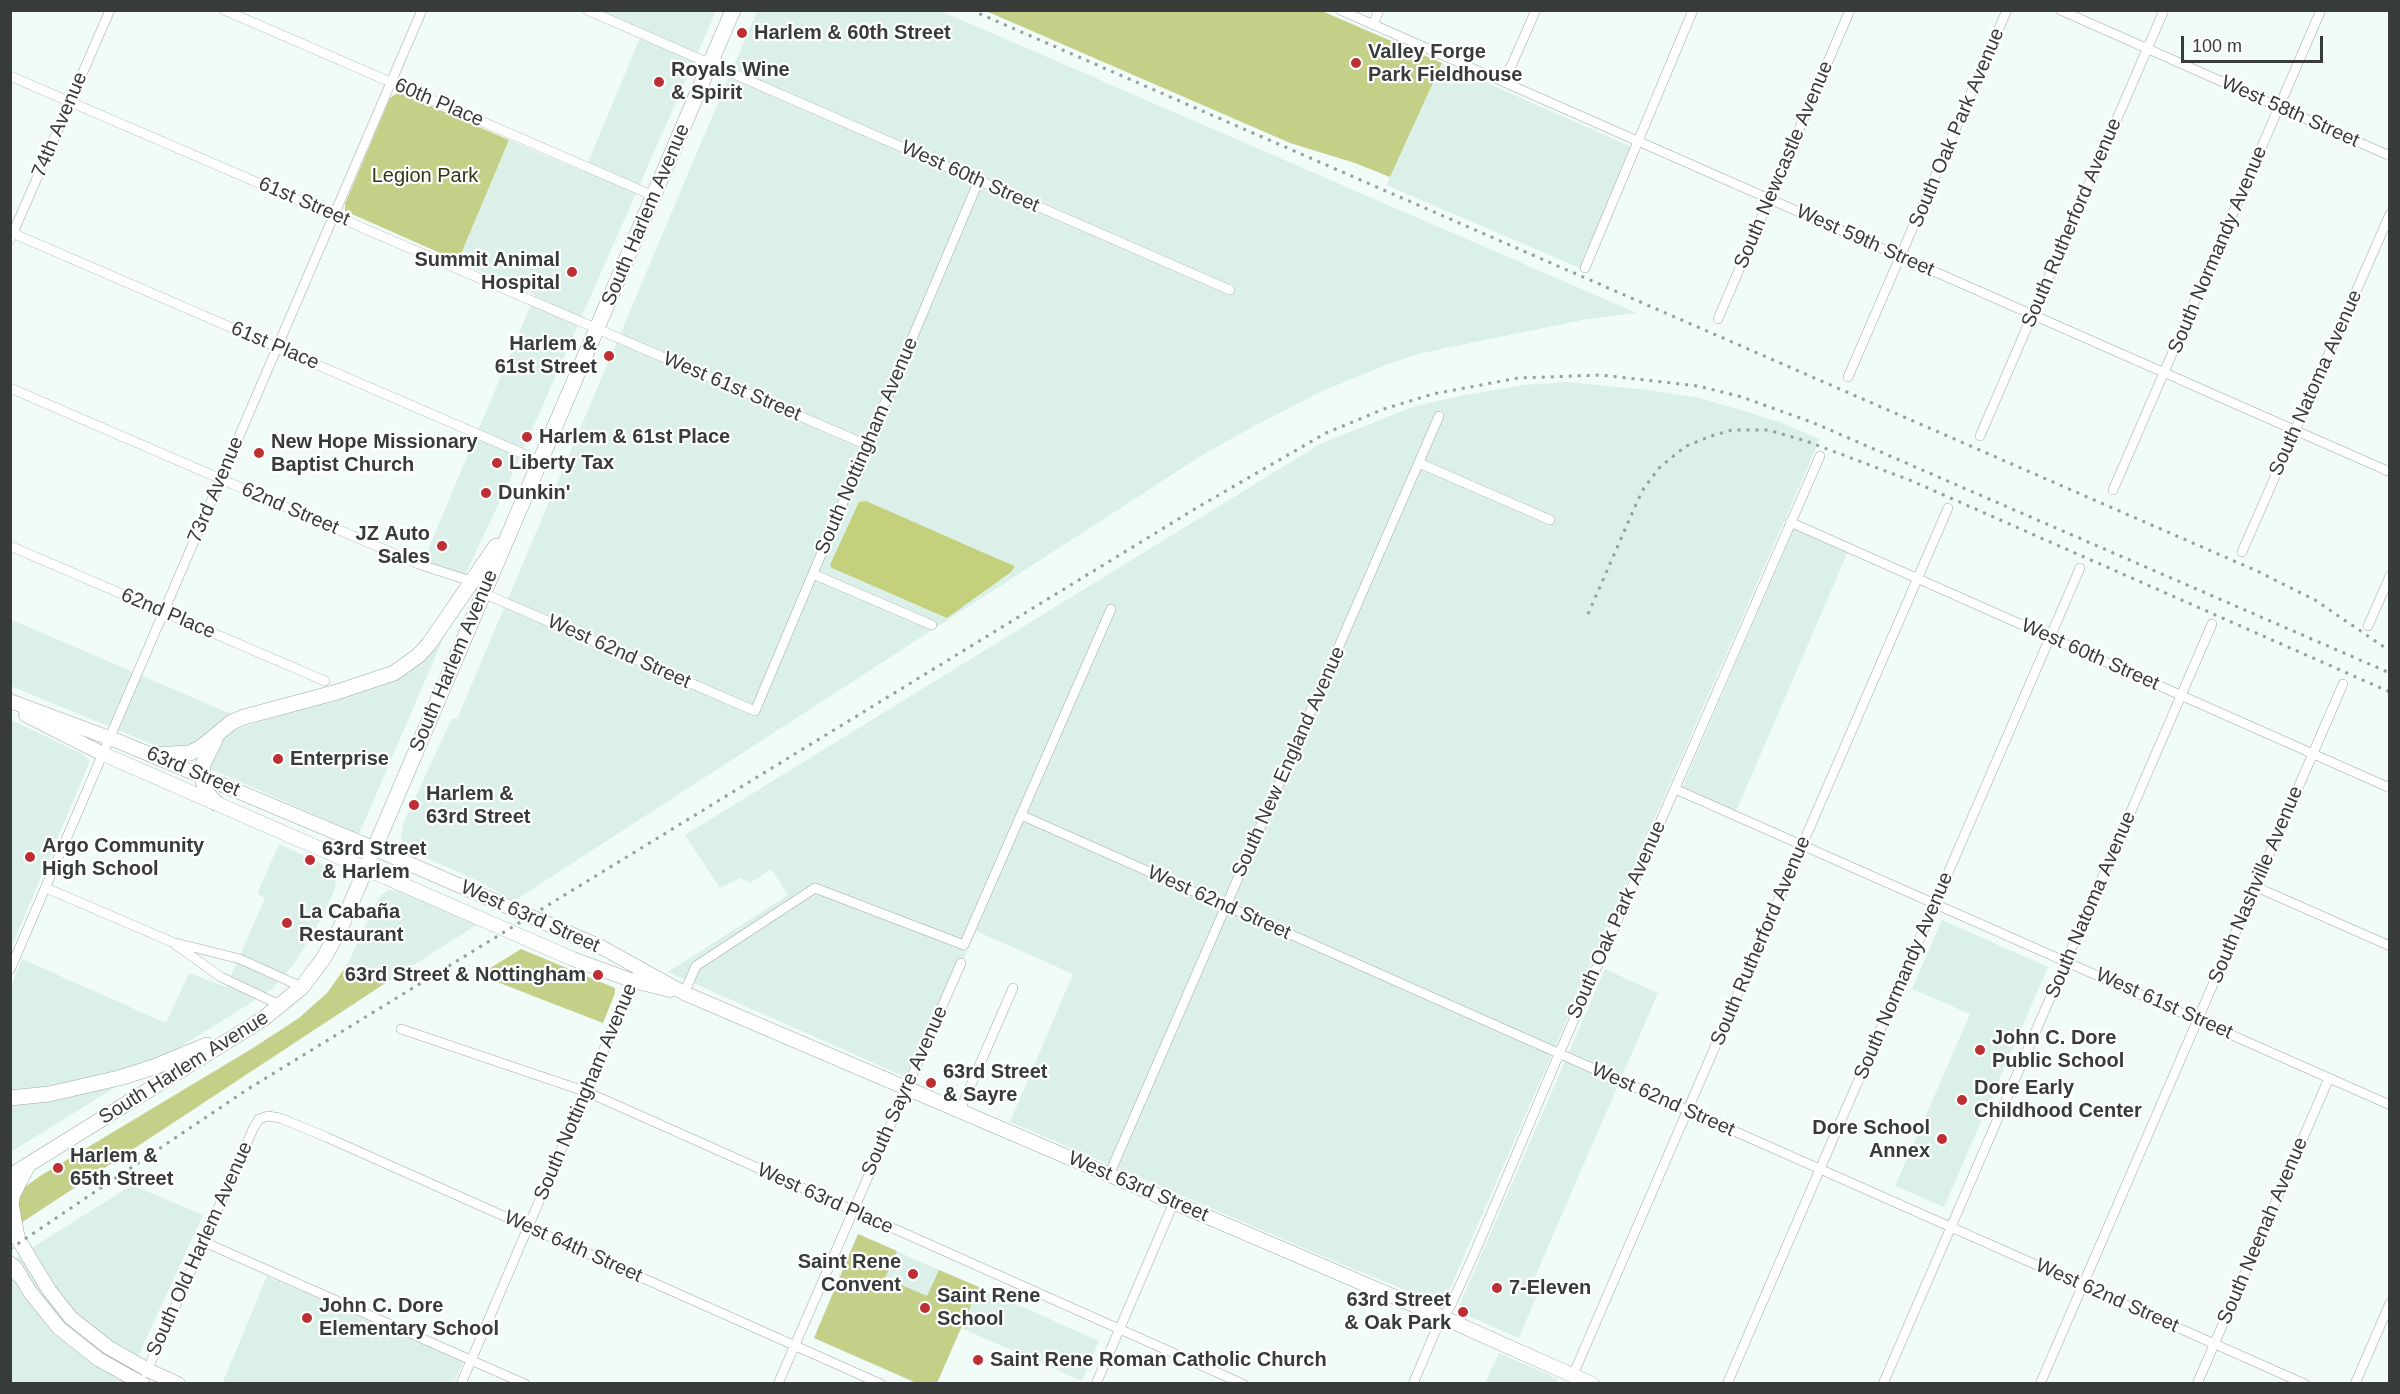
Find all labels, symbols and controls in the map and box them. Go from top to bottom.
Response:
place label: Harlem & 60th Street [754,21,951,45]
scale bar [2184,24,2326,62]
street label: South Oak Park Avenue [1904,25,2010,231]
marker: Harlem & 60th Street [735,26,749,40]
text: 100 m [2192,36,2242,56]
place label: Valley Forge Park Fieldhouse [1368,40,1522,87]
marker: Valley Forge Park Fieldhouse [1349,56,1363,70]
place label: Royals Wine & Spirit [671,58,790,105]
street label: South Newcastle Avenue [1729,58,1839,272]
street label: 74th Avenue [27,69,93,181]
street label: West 58th Street [2217,71,2363,153]
street label: 60th Place [391,73,487,133]
marker: Royals Wine & Spirit [652,75,666,89]
street label: South Rutherford Avenue [2017,115,2127,331]
street label: South Harlem Avenue [597,120,695,310]
street label: West 60th Street [897,136,1043,218]
street label: South Normandy Avenue [2163,143,2273,357]
park label: Legion Park [372,164,478,188]
street label: 61st Street [255,172,353,232]
street label: West 59th Street [1792,200,1938,282]
place label: Summit Animal Hospital [414,248,560,295]
marker: Summit Animal Hospital [565,265,579,279]
street label: South Natoma Avenue [2264,286,2368,480]
street label: 61st Place [227,317,323,375]
place label: Harlem & 61st Street [495,332,597,379]
street label: South Nottingham Avenue [810,334,924,558]
street label: West 61st Street [659,347,805,427]
marker: Harlem & 61st Street [602,349,616,363]
place label: Harlem & 61st Place [539,425,730,449]
place label: New Hope Missionary Baptist Church [271,430,478,477]
marker: Harlem & 61st Place [520,430,534,444]
street label: 73rd Avenue [183,433,249,547]
marker: New Hope Missionary Baptist Church [252,446,266,460]
place label: Liberty Tax [509,451,614,475]
marker: Liberty Tax [490,456,504,470]
street label: 62nd Street [238,478,342,540]
place label: Dunkin' [498,481,571,505]
marker: Dunkin' [479,486,493,500]
place label: JZ Auto Sales [356,522,430,569]
marker: JZ Auto Sales [435,539,449,553]
street label: South Harlem Avenue [405,566,503,756]
street label: 62nd Place [117,583,219,645]
street label: West 62nd Street [544,610,694,694]
street label: West 60th Street [2017,614,2163,696]
street label: South New England Avenue [1227,643,1351,881]
street label: 63rd Street [143,742,243,802]
place label: Enterprise [290,747,389,771]
marker: Enterprise [271,752,285,766]
place label: Harlem & 63rd Street [426,782,530,829]
street label: South Nashville Avenue [2204,783,2308,987]
marker: Harlem & 63rd Street [407,798,421,812]
street label: South Natoma Avenue [2041,808,2141,1002]
street label: South Oak Park Avenue [1562,817,1672,1023]
street label: South Rutherford Avenue [1706,833,1816,1049]
place label: Argo Community High School [42,834,204,881]
place label: 63rd Street & Harlem [322,837,426,884]
marker: Argo Community High School [23,850,37,864]
marker: 63rd Street & Harlem [303,853,317,867]
street label: West 62nd Street [1144,861,1294,945]
street label: South Normandy Avenue [1849,869,1959,1083]
street label: West 63rd Street [457,876,603,958]
place label: La Cabaña Restaurant [299,900,403,947]
marker: La Cabaña Restaurant [280,916,294,930]
place label: 63rd Street & Nottingham [345,963,586,987]
street label: West 61st Street [2092,963,2236,1045]
marker: 63rd Street & Nottingham [591,968,605,982]
street label: South Nottingham Avenue [529,980,643,1204]
street label: South Sayre Avenue [857,1002,953,1180]
street label: South Harlem Avenue [95,1006,273,1130]
place label: John C. Dore Public School [1992,1026,2124,1073]
marker: John C. Dore Public School [1973,1043,1987,1057]
street label: West 62nd Street [1588,1058,1738,1142]
place label: 63rd Street & Sayre [943,1060,1047,1107]
marker: 63rd Street & Sayre [924,1076,938,1090]
place label: Dore Early Childhood Center [1974,1076,2142,1123]
marker: Dore Early Childhood Center [1955,1093,1969,1107]
place label: Dore School Annex [1812,1116,1930,1163]
marker: Dore School Annex [1935,1132,1949,1146]
street label: South Neenah Avenue [2213,1134,2313,1328]
street label: South Old Harlem Avenue [142,1138,258,1360]
place label: Harlem & 65th Street [70,1144,173,1191]
street label: West 63rd Street [1064,1147,1212,1227]
street label: West 63rd Place [753,1158,897,1240]
marker: Harlem & 65th Street [51,1161,65,1175]
street label: West 64th Street [500,1206,646,1288]
place label: Saint Rene Convent [798,1250,901,1297]
street label: West 62nd Street [2032,1254,2182,1338]
marker: Saint Rene Convent [906,1267,920,1281]
place label: 7-Eleven [1509,1276,1591,1300]
marker: 7-Eleven [1490,1281,1504,1295]
place label: Saint Rene School [937,1284,1040,1331]
place label: 63rd Street & Oak Park [1344,1288,1451,1335]
place label: John C. Dore Elementary School [319,1294,499,1341]
marker: Saint Rene School [918,1301,932,1315]
marker: 63rd Street & Oak Park [1456,1305,1470,1319]
marker: John C. Dore Elementary School [300,1311,314,1325]
place label: Saint Rene Roman Catholic Church [990,1348,1327,1372]
marker: Saint Rene Roman Catholic Church [971,1353,985,1367]

